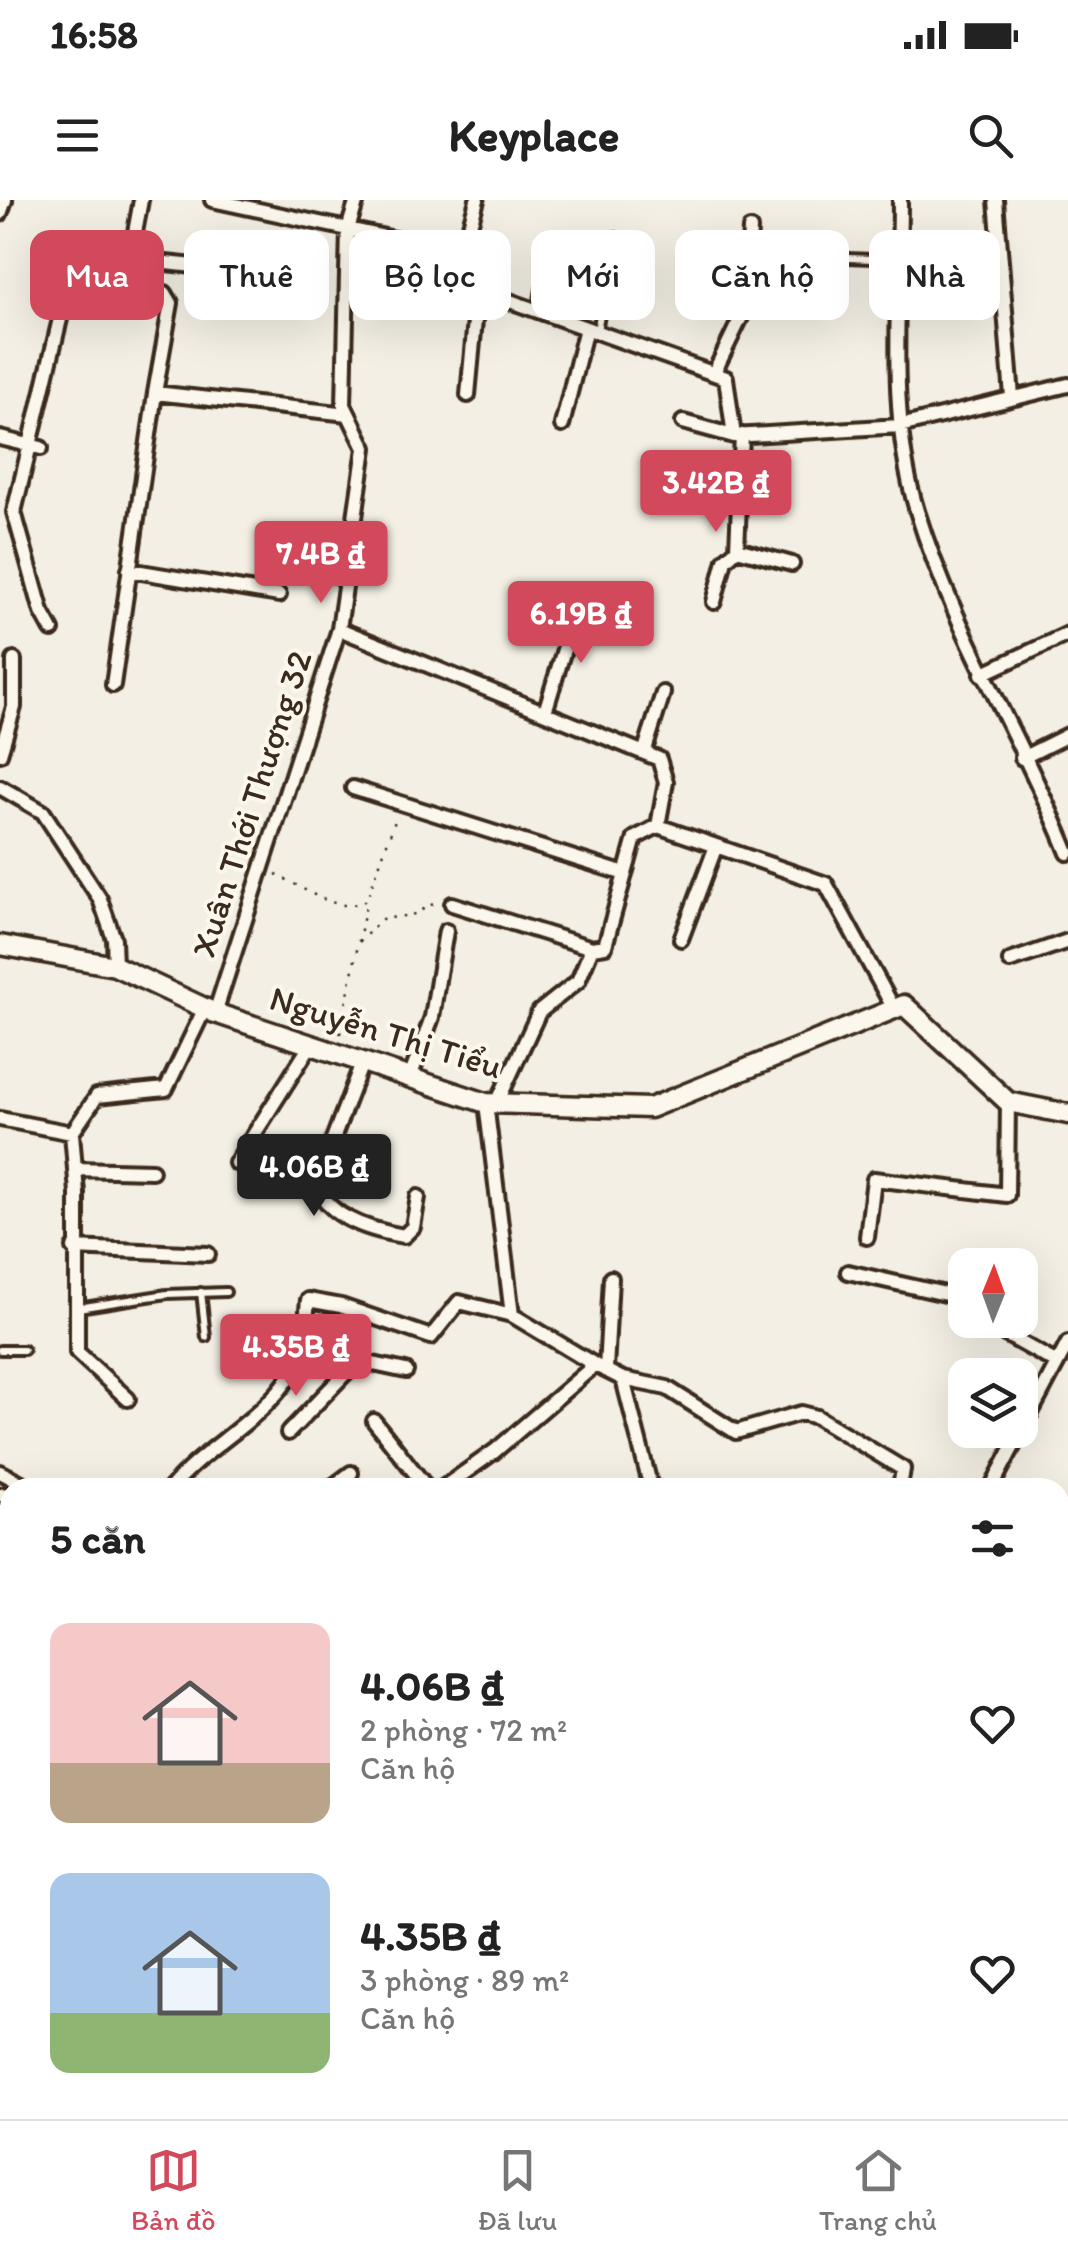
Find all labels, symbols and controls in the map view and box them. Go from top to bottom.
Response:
text: 16:58 [50,12,138,58]
icon: menu [50,108,105,163]
text: Keyplace [449,108,619,162]
icon: search [963,108,1018,163]
chip: Mua [30,230,164,320]
chip: Thuê [184,230,329,320]
chip: Bộ lọc [349,230,511,320]
chip: Mới [531,230,655,320]
chip: Căn hộ [675,230,849,320]
chip: Nhà [869,230,1000,320]
pin: 3.42B ₫ [624,450,808,535]
text: 3.42B ₫ [662,463,770,501]
pin: 7.4B ₫ [240,521,402,606]
text: 7.4B ₫ [277,534,365,572]
pin: 6.19B ₫ [489,581,673,666]
text: 6.19B ₫ [530,594,632,632]
street label: Xuân Thới Thượng 32 [182,645,320,963]
street label: Nguyễn Thị Tiểu [265,977,507,1087]
pin: 4.06B ₫ [222,1134,406,1219]
text: 4.06B ₫ [259,1147,369,1185]
north arrow [948,1248,1038,1338]
map controls [948,1248,1038,1448]
pin: 4.35B ₫ [204,1314,388,1399]
text: 4.35B ₫ [242,1327,350,1365]
button: layers [948,1358,1038,1448]
icon: filters [965,1511,1020,1566]
text: 5 căn [50,1513,145,1564]
text: 4.06B ₫ [360,1660,504,1711]
icon: home [130,1663,250,1783]
icon: heart [965,1696,1020,1751]
text: 2 phòng · 72 m² [360,1711,567,1749]
text: Căn hộ [360,1749,455,1787]
text: 4.35B ₫ [360,1910,501,1961]
icon: home [130,1913,250,2033]
icon: heart [965,1946,1020,2001]
text: 3 phòng · 89 m² [360,1961,569,1999]
text: Căn hộ [360,1999,455,2037]
tab: Bản đồ [131,2143,216,2237]
tab: Đã lưu [477,2143,557,2237]
tab: Trang chủ [819,2143,937,2237]

